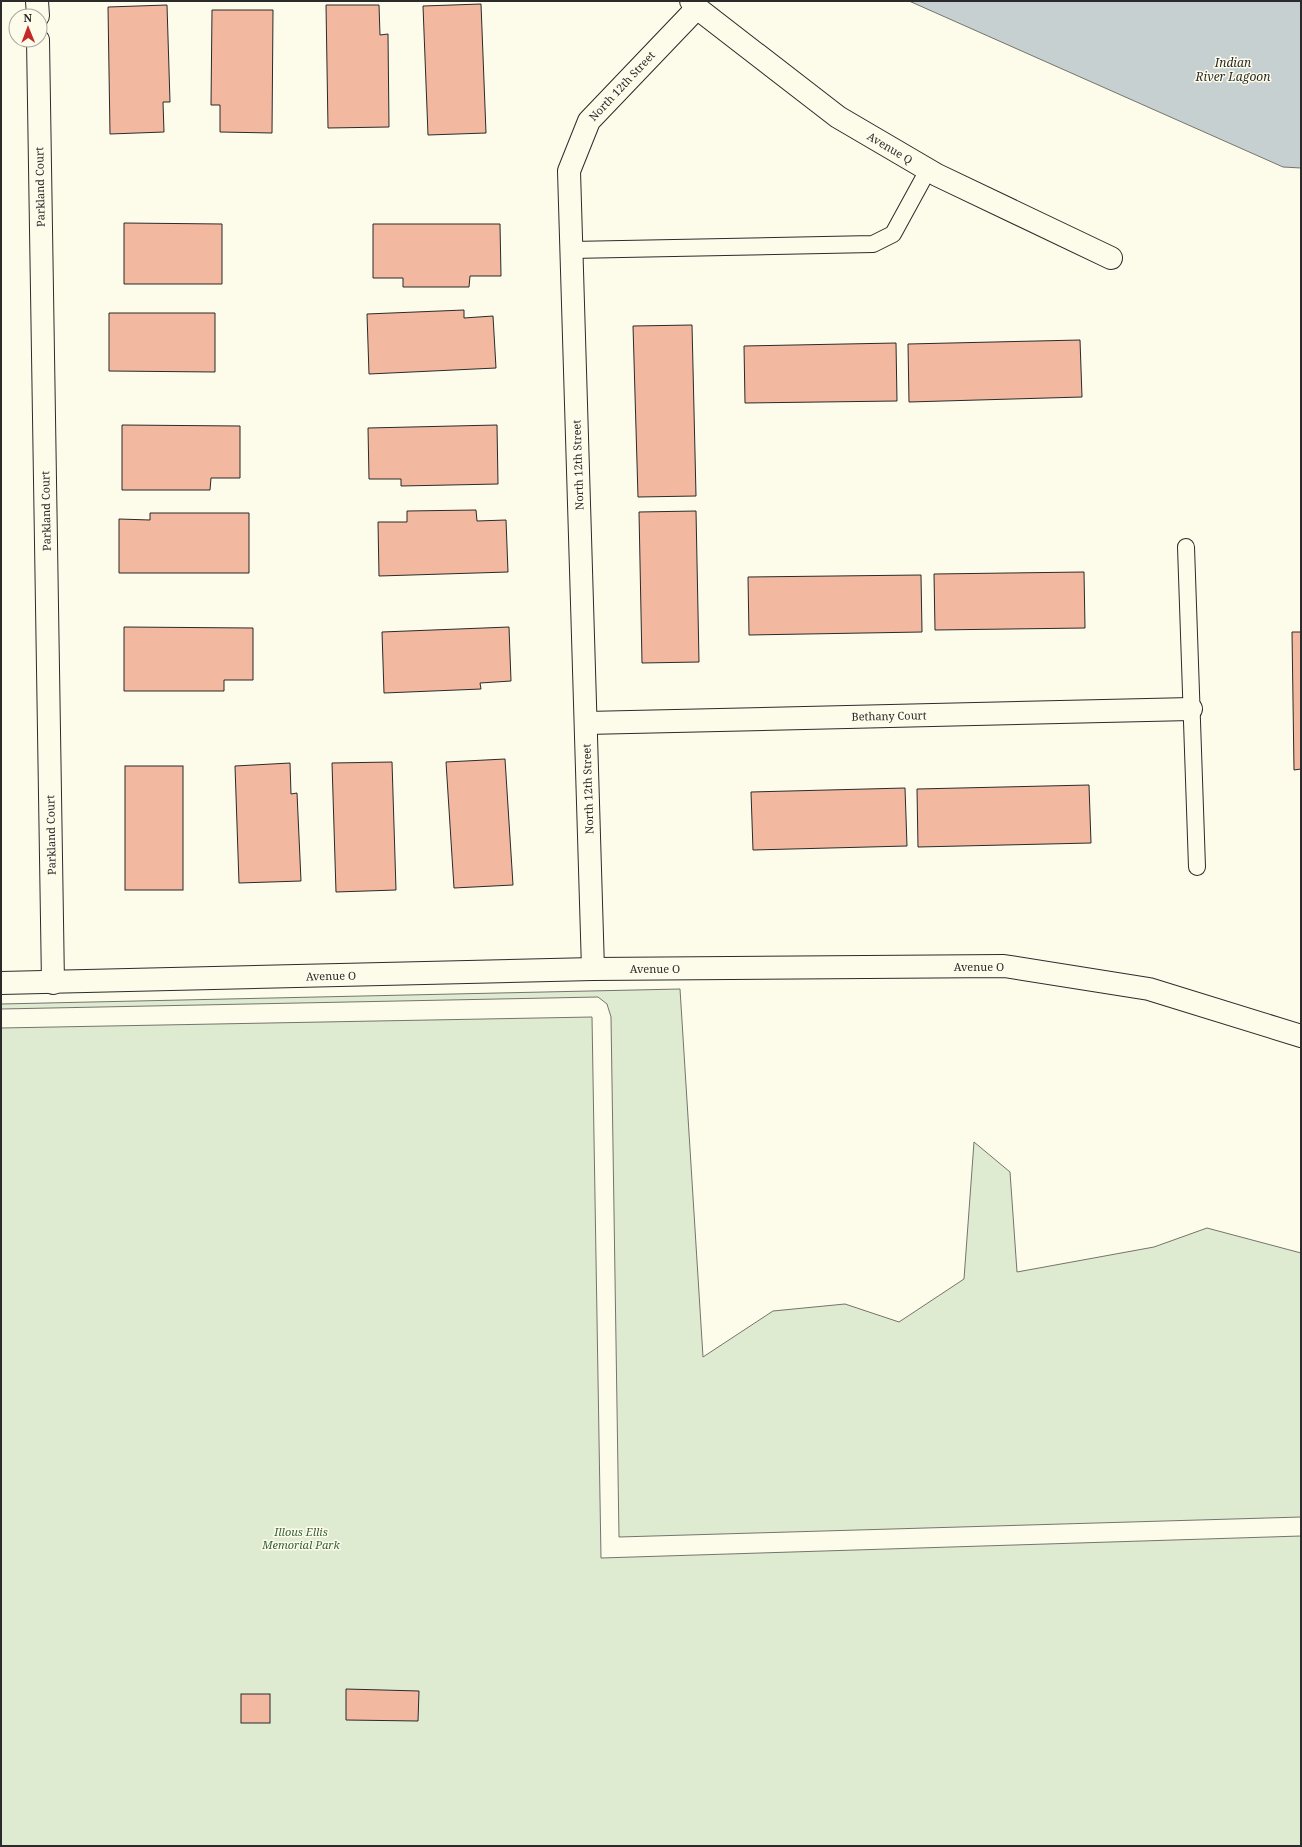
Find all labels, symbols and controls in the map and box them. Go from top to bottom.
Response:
north arrow [8,8,48,48]
text: N [23,10,33,25]
street label: North 12th Street [585,47,658,124]
water label: Indian River Lagoon [1195,54,1270,85]
street label: Avenue Q [865,128,916,167]
street label: Parkland Court [31,147,48,227]
street label: North 12th Street [568,419,587,510]
street label: Parkland Court [37,471,54,551]
street label: Bethany Court [851,707,927,724]
street label: North 12th Street [578,743,597,834]
street label: Parkland Court [42,795,59,875]
street label: Avenue O [954,959,1004,974]
street label: Avenue O [630,961,680,976]
street label: Avenue O [306,968,356,983]
park label: Illous Ellis Memorial Park [261,1524,341,1552]

